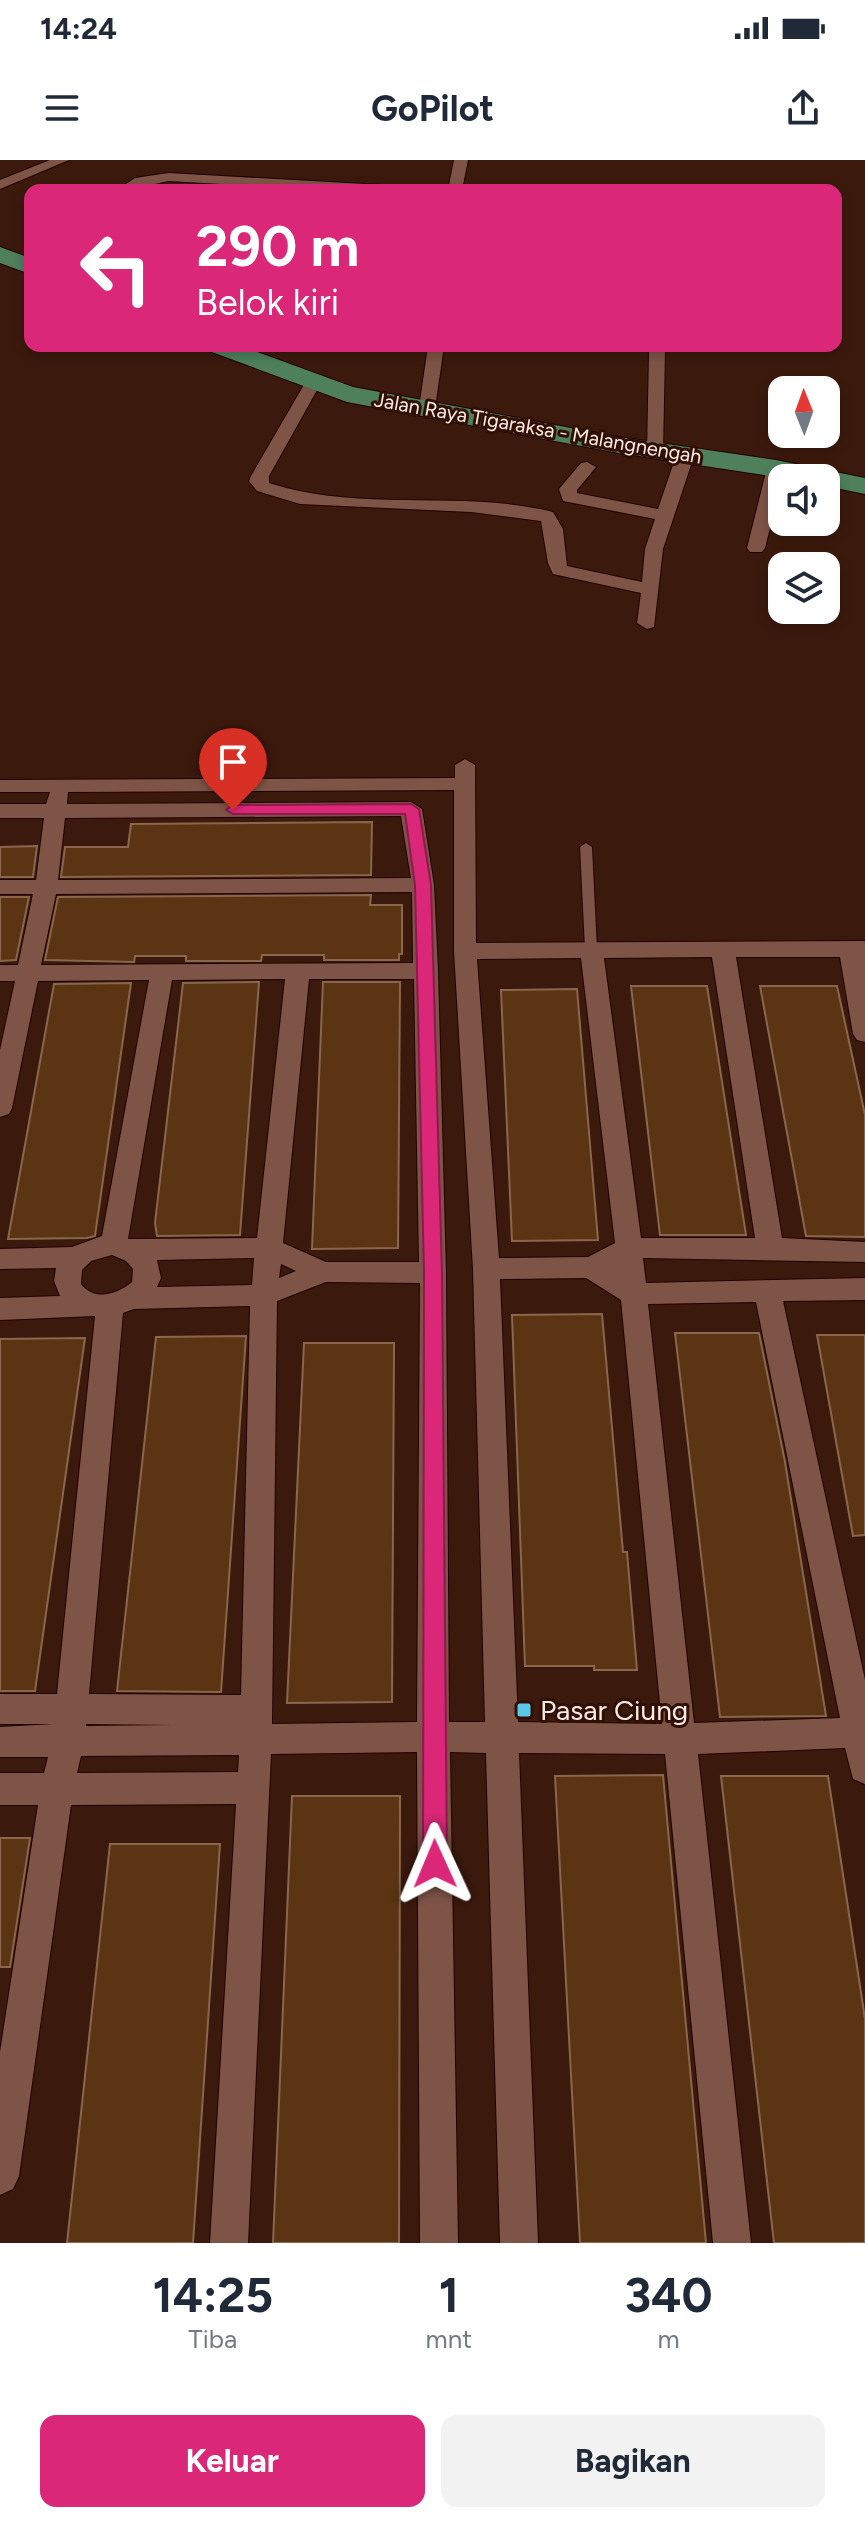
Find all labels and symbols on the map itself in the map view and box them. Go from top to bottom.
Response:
north arrow [768,376,840,448]
street label: Jalan Raya Tigaraksa - Malangnengah [372,387,704,469]
pin [199,728,267,810]
place label: Pasar Ciung [540,1693,688,1727]
marker: Pasar Ciung [515,1701,533,1719]
position arrow [393,1822,477,1906]

